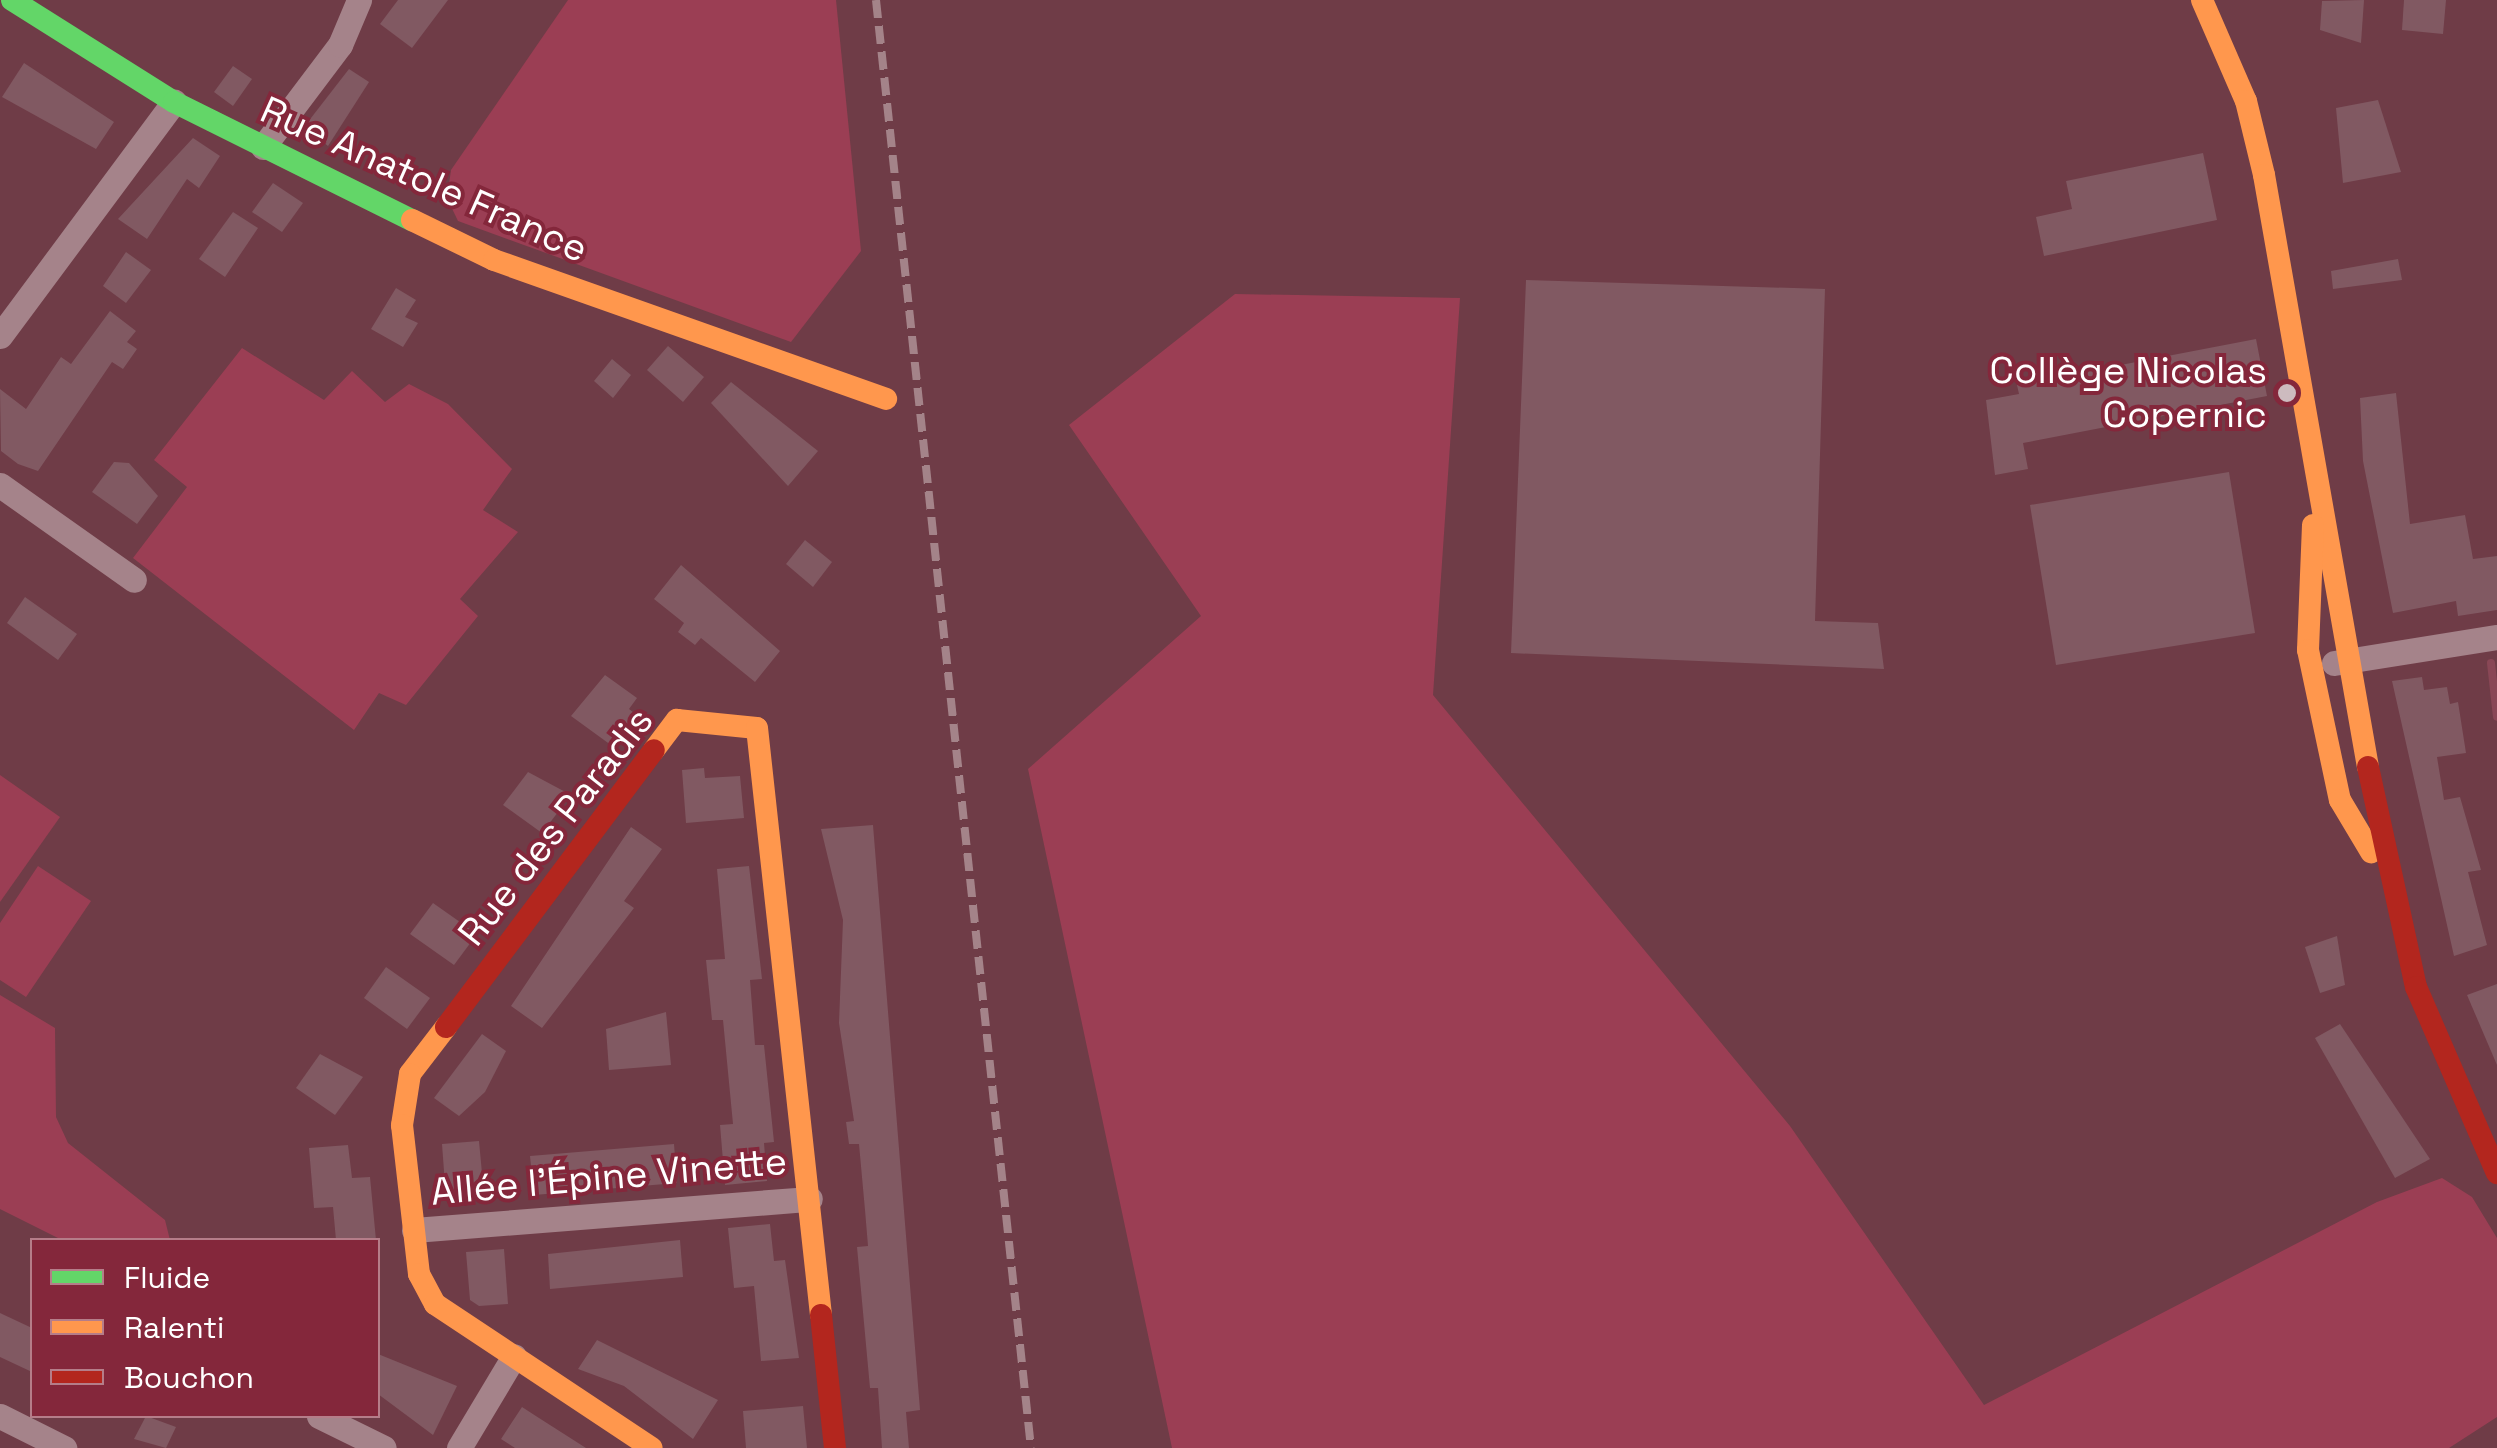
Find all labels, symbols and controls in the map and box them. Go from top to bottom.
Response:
street label: Rue Anatole France [253,87,595,273]
place label: Collège Nicolas Copernic [1990,348,2267,438]
marker: Collège Nicolas Copernic [2276,382,2298,404]
street label: Rue des Paradis [449,699,663,955]
street label: Allée l'Épine Vinette [429,1139,789,1215]
legend [30,1238,380,1418]
text: Fluide [124,1258,210,1297]
text: Ralenti [124,1308,224,1347]
text: Bouchon [124,1358,254,1397]

